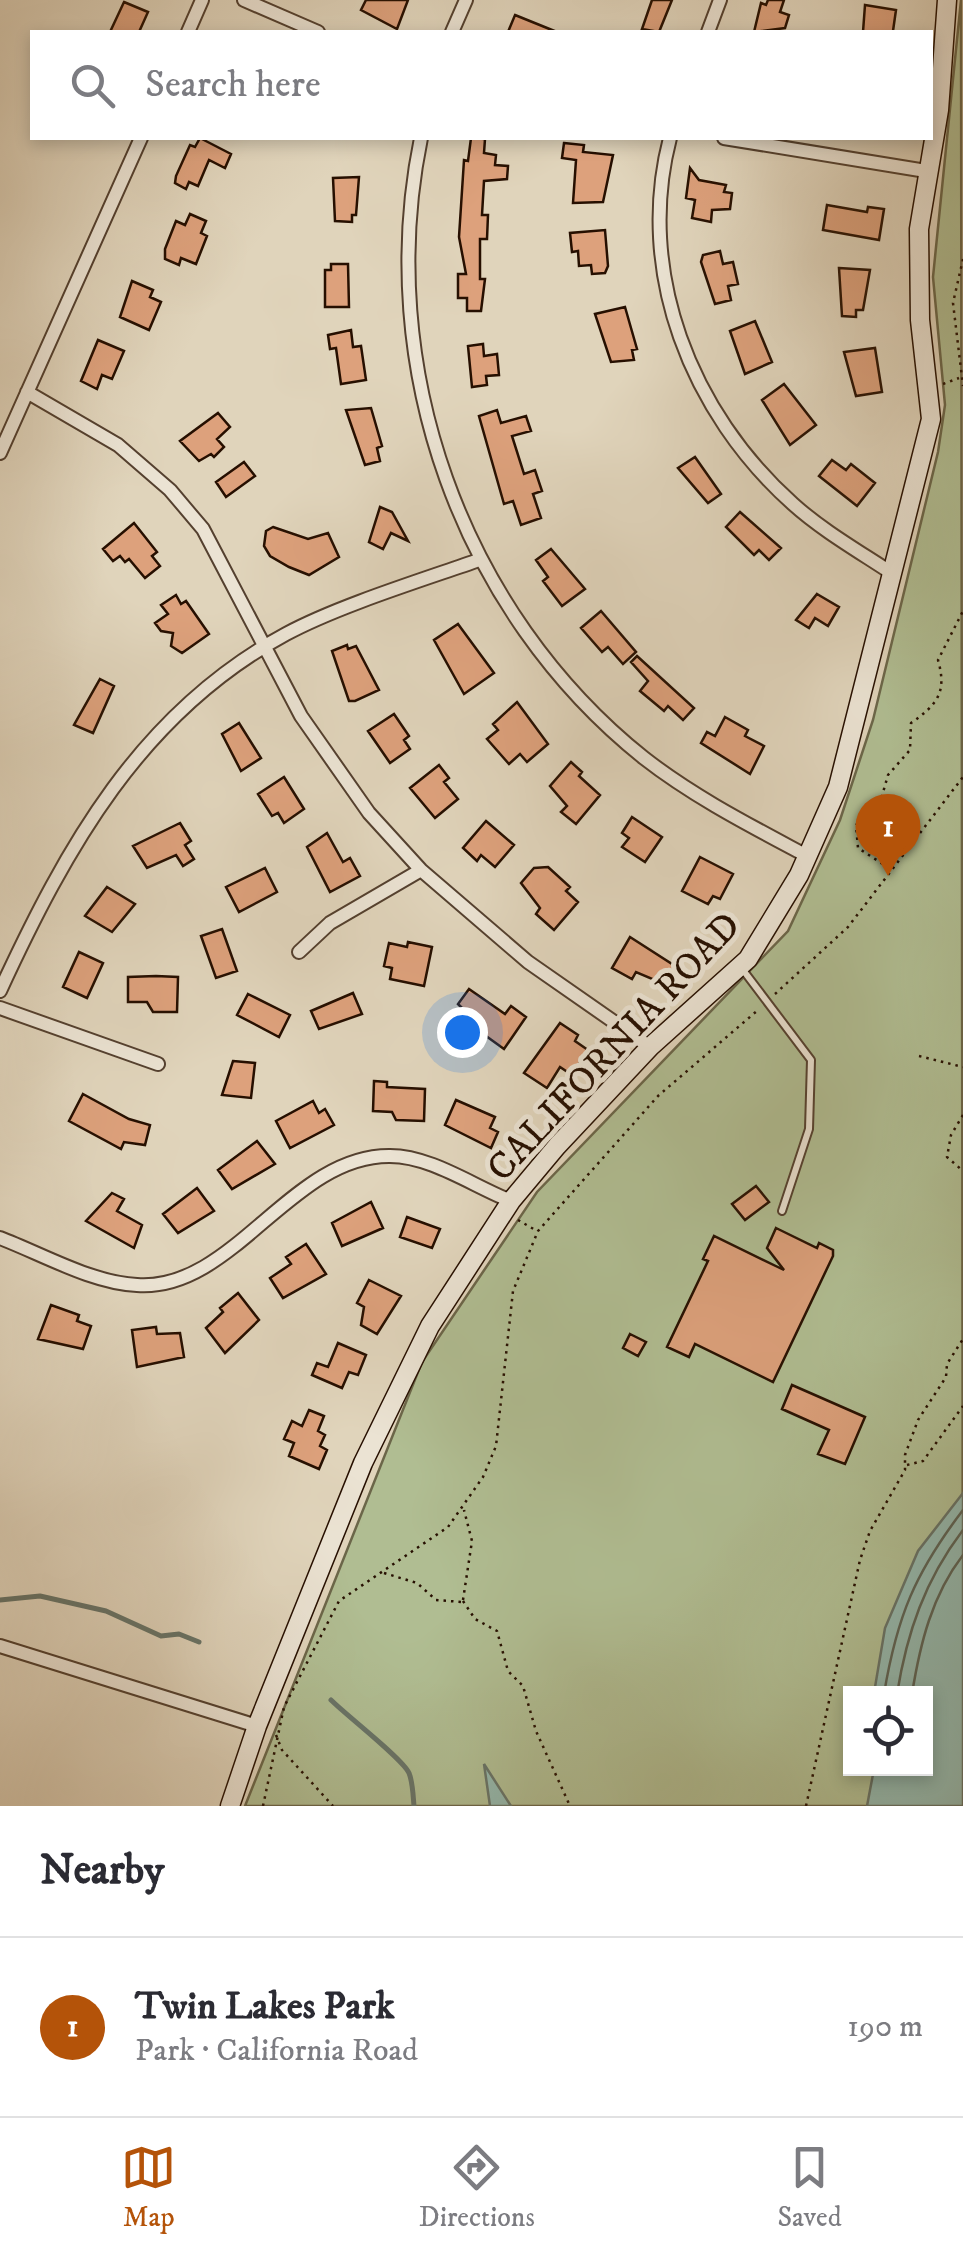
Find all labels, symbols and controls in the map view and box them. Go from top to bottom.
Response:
search box [30,30,933,140]
icon: search [65,58,120,113]
text: Search here [145,61,321,109]
pin: 1 [856,794,920,876]
street label: CALIFORNIA ROAD [477,903,752,1192]
your location [437,1007,488,1058]
map controls [843,1686,933,1776]
button: locate [843,1686,933,1776]
text: Nearby [40,1845,164,1897]
text: Twin Lakes Park [135,1983,395,2031]
text: 1 [67,2007,78,2047]
text: 190 m [847,2007,923,2047]
text: Park · California Road [135,2031,418,2071]
tab: Map [121,2140,176,2235]
tab: Directions [419,2140,535,2235]
tab: Saved [777,2140,842,2235]

